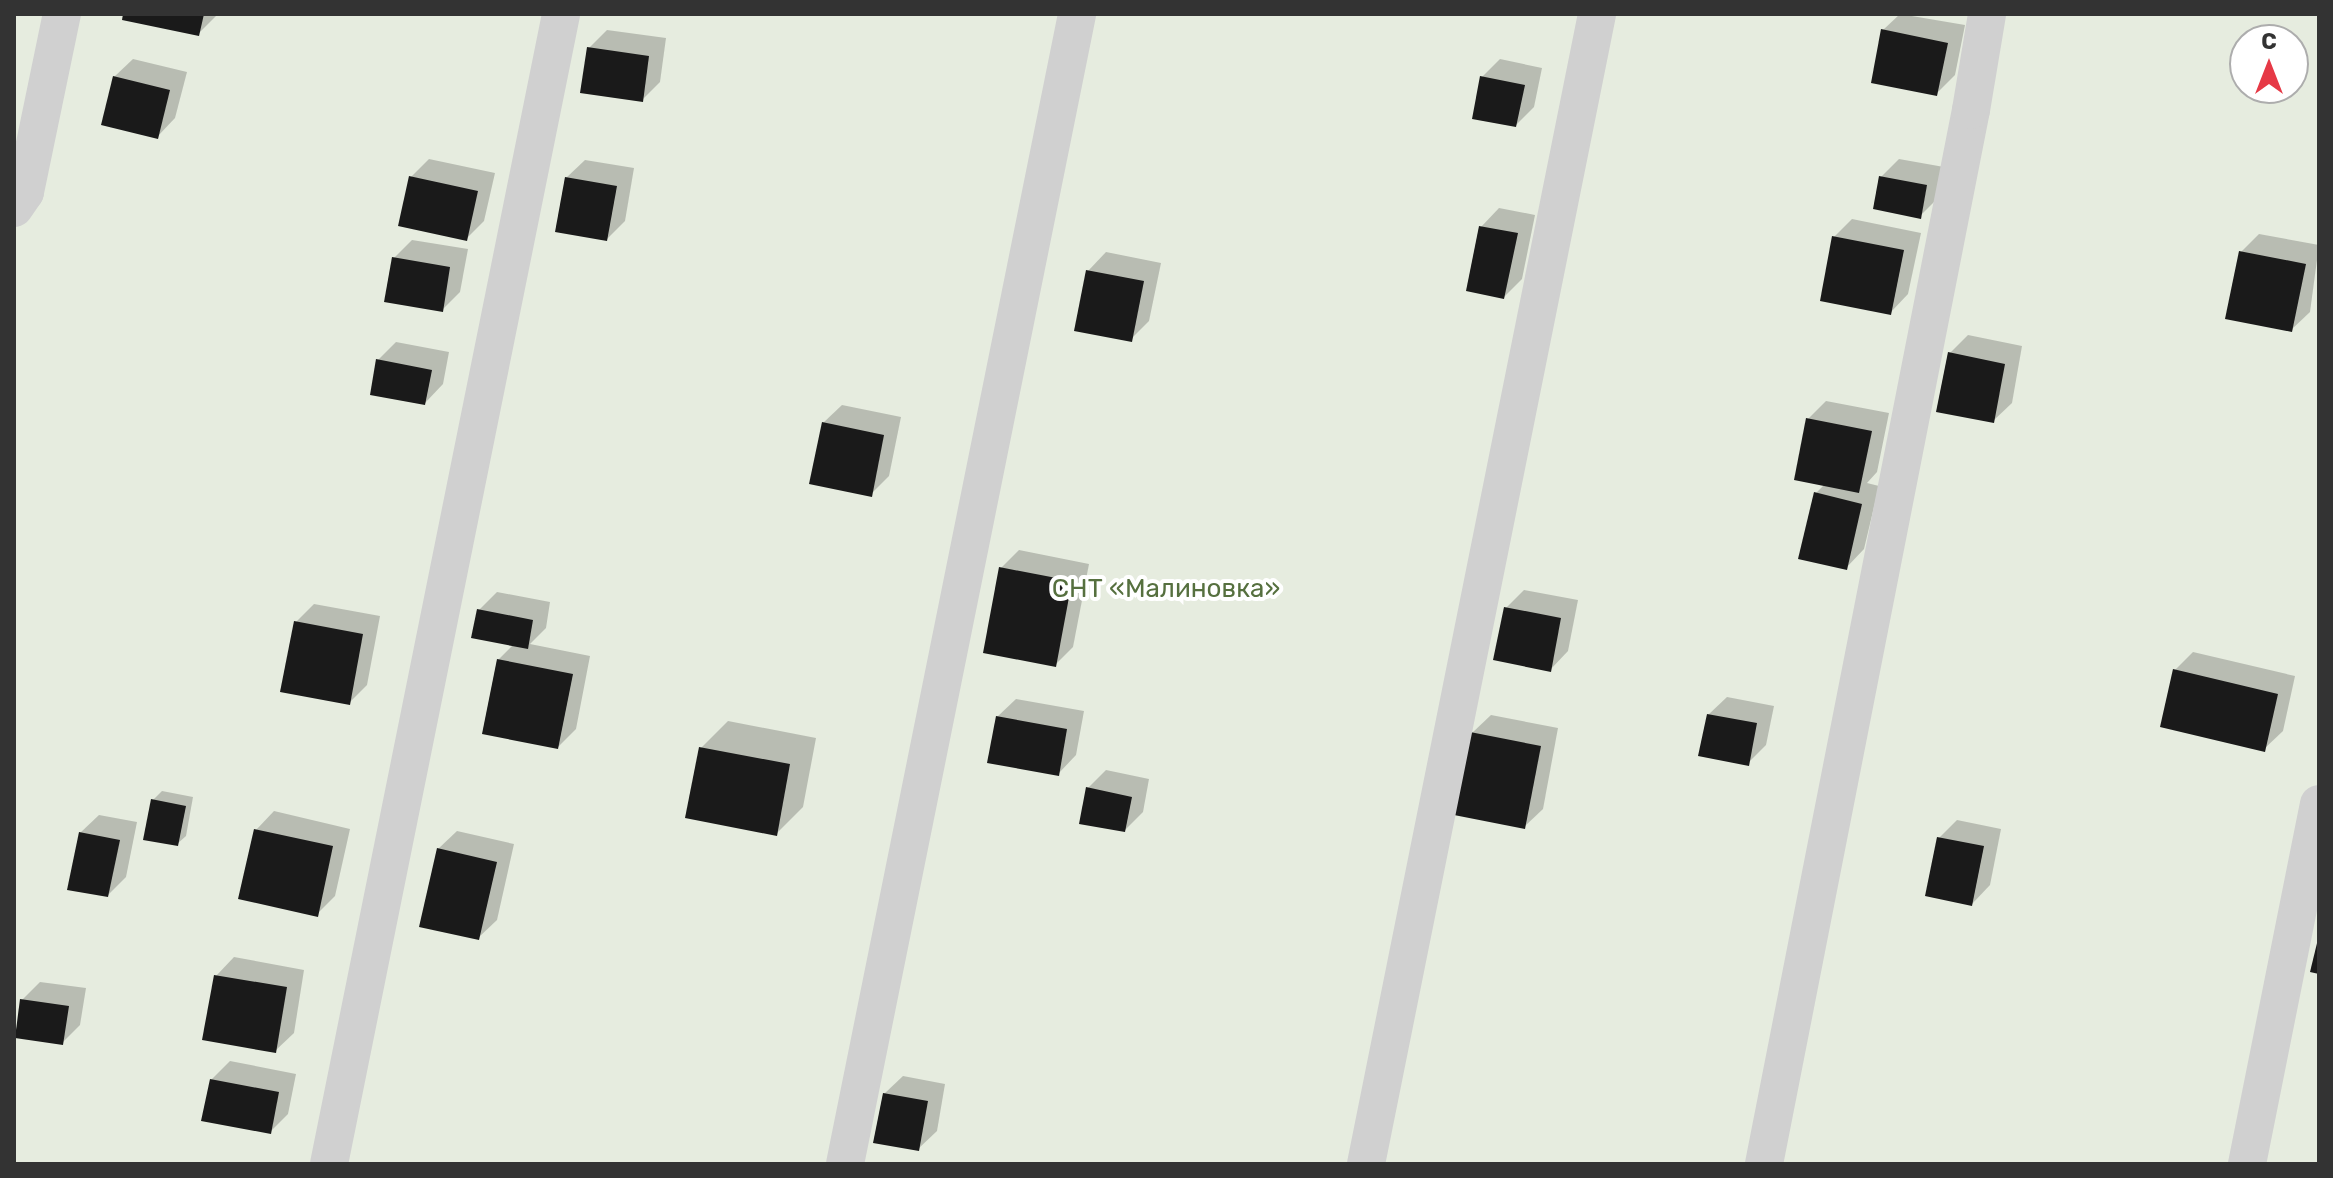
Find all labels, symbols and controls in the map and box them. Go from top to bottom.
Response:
north arrow [2229,24,2309,104]
text: С [2261,28,2277,55]
park label: СНТ «Малиновка» [1052,573,1280,605]

